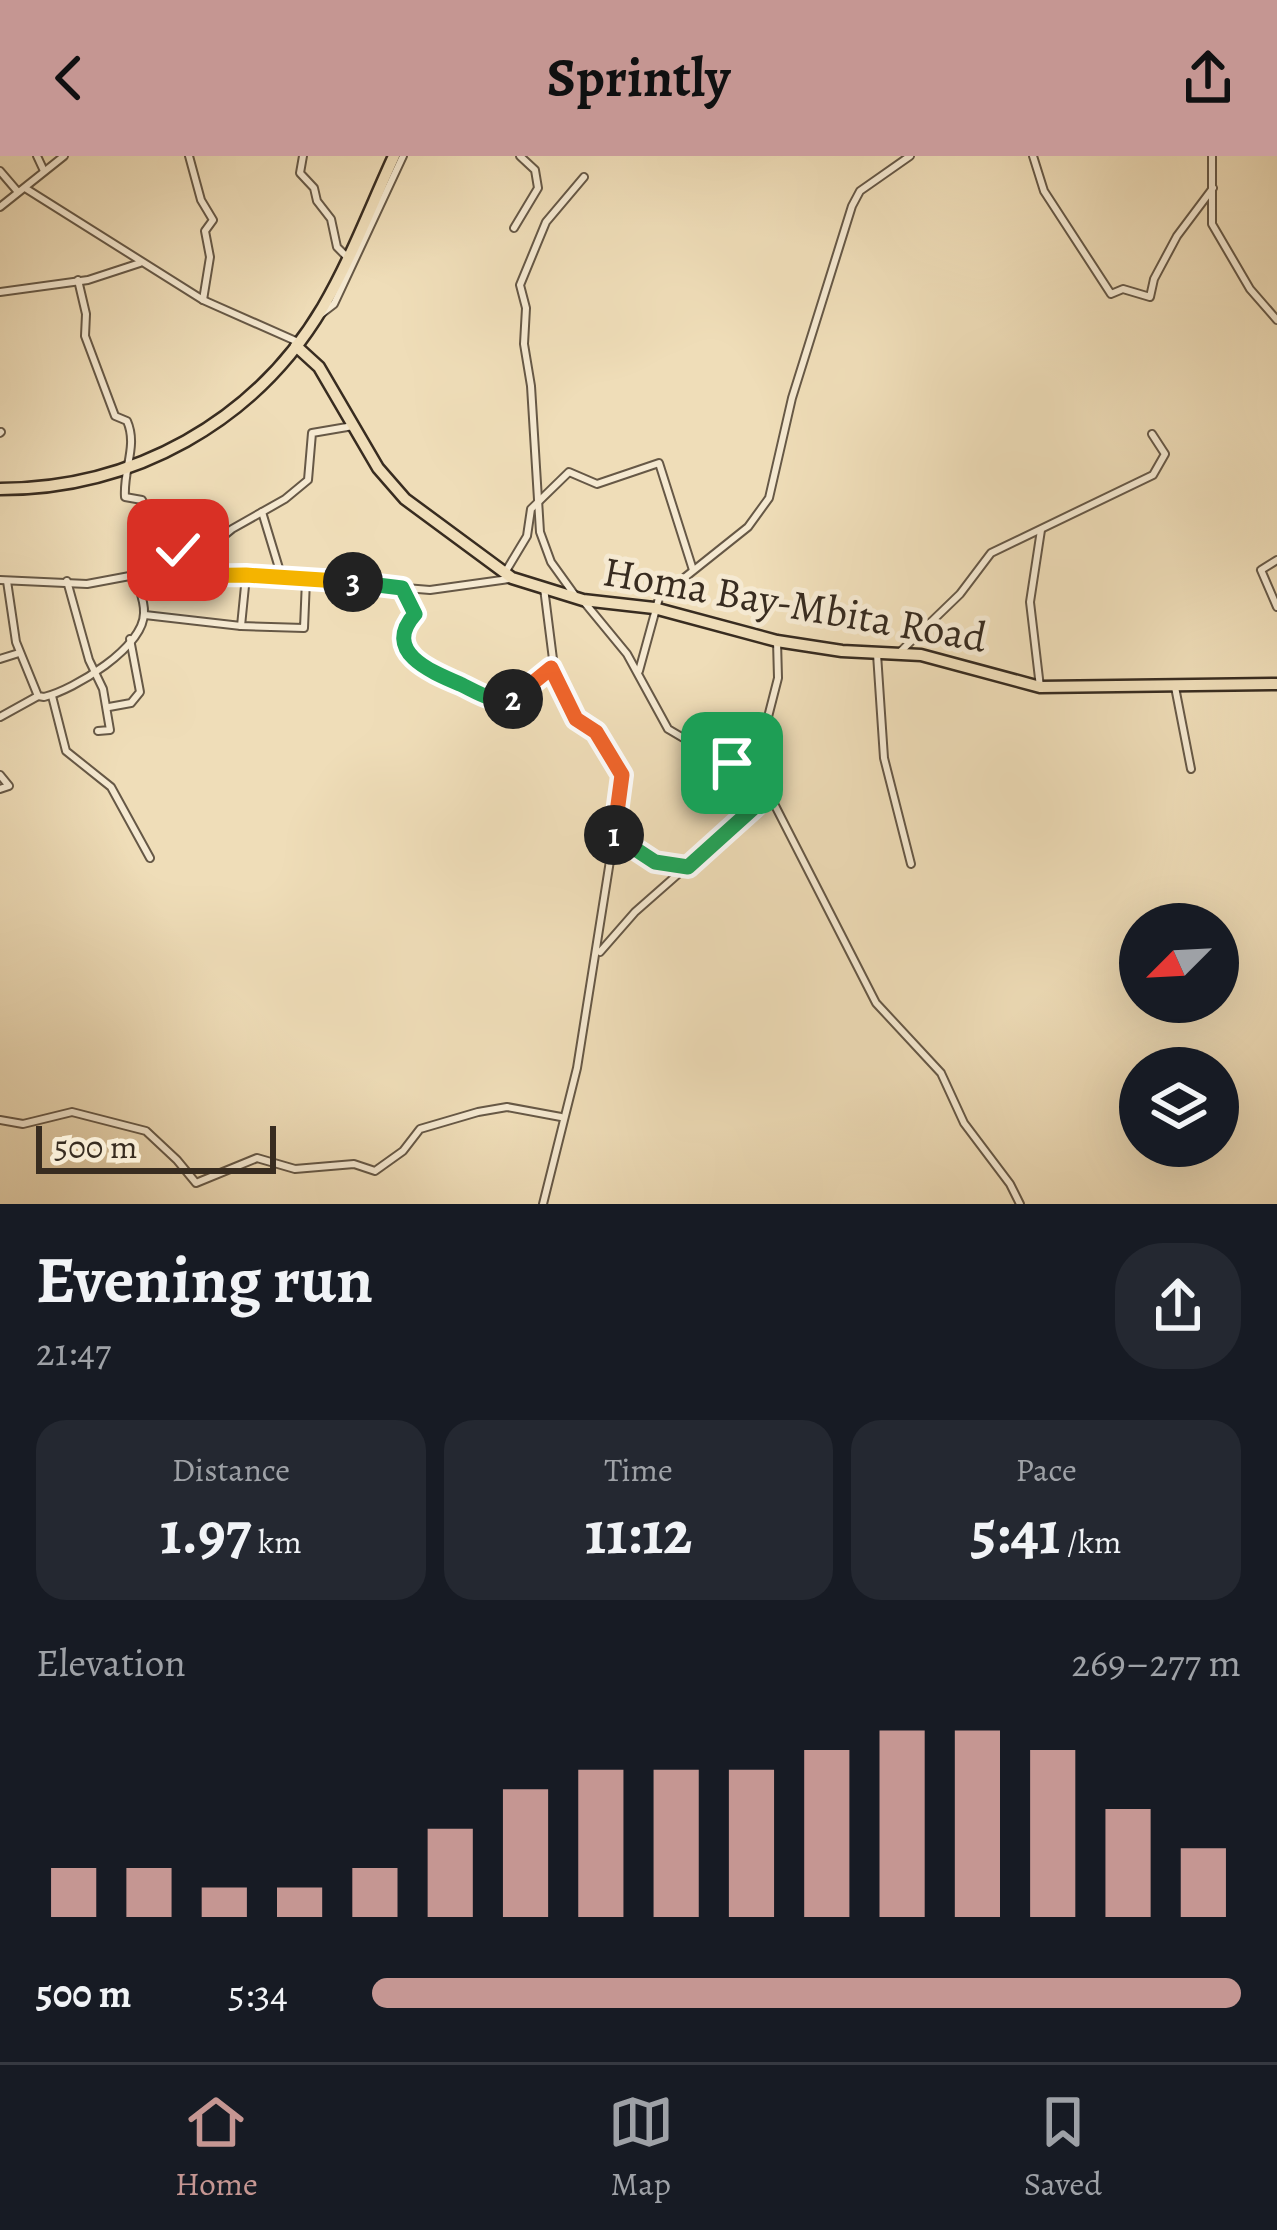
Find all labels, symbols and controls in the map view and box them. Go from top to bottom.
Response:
text: Sprintly [547,41,730,115]
icon: back [36,45,102,111]
icon: share [1175,45,1241,111]
pin [127,499,229,601]
icon: check [145,517,211,583]
street label: Homa Bay-Mbita Road [599,542,992,666]
pin: 3 [323,552,383,612]
text: 3 [346,559,360,604]
pin: 2 [483,669,543,729]
text: 2 [505,676,521,721]
pin [681,712,783,814]
icon: arrive [699,730,765,796]
pin: 1 [584,805,644,865]
text: 1 [608,812,620,857]
north arrow [1119,903,1239,1023]
map controls [1119,903,1239,1167]
button: layers [1119,1047,1239,1167]
scale bar [36,1120,276,1173]
text: 500 m [54,1124,137,1169]
text: Evening run [36,1235,373,1325]
button: share [1115,1243,1241,1369]
text: 21:47 [36,1325,111,1378]
text: Distance [172,1447,290,1492]
text: Time [604,1447,673,1492]
text: Pace [1016,1447,1077,1492]
text: 1.97 [160,1492,251,1574]
text: 11:12 [585,1492,692,1574]
text: 5:41 [971,1492,1060,1574]
text: km [251,1519,302,1564]
text: /km [1060,1519,1122,1564]
text: Elevation [36,1636,186,1689]
text: 269–277 m [1072,1636,1241,1689]
text: 500 m [36,1967,131,2020]
text: 5:34 [228,1967,288,2020]
tab: Home [175,2089,258,2206]
tab: Map [608,2089,674,2206]
tab: Saved [1024,2089,1102,2206]

